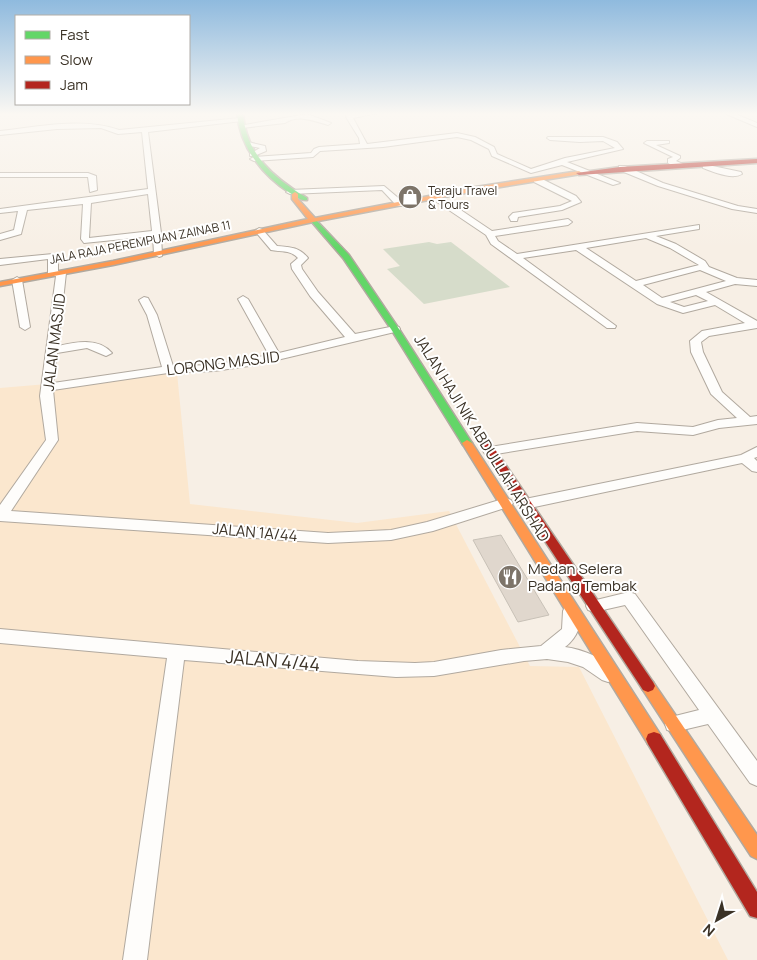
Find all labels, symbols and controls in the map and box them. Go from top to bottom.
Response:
legend [15,15,190,105]
text: Fast [60,24,89,45]
text: Slow [60,49,93,70]
text: Jam [60,74,88,95]
place label: Teraju Travel & Tours [428,182,497,213]
shop icon: Teraju Travel & Tours [397,184,423,210]
street label: JALA RAJA PEREMPUAN ZAINAB 11 [48,216,232,268]
street label: JALAN MASJID [38,292,70,392]
street label: JALAN HAJI NIK ABDULLAH ARSHAD [409,330,555,546]
street label: LORONG MASJID [165,346,281,380]
street label: JALAN 1A/44 [211,518,299,546]
place label: Medan Selera Padang Tembak [528,558,637,596]
restaurant icon: Medan Selera Padang Tembak [497,564,523,590]
street label: JALAN 4/44 [225,644,321,676]
north arrow [692,895,742,945]
text: N [699,920,718,941]

